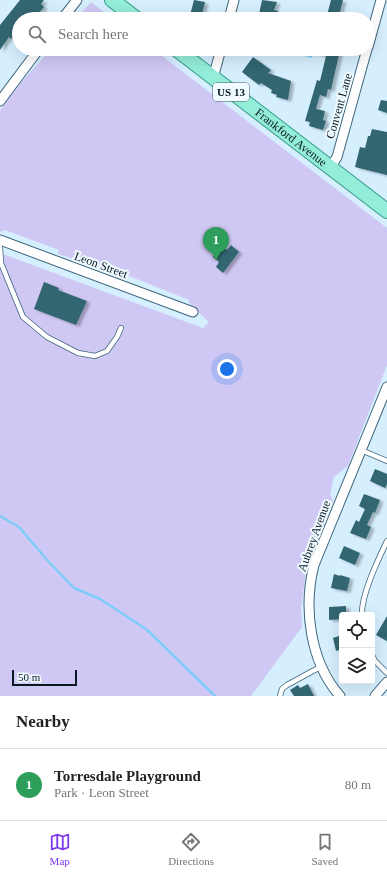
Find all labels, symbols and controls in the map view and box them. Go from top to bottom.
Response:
search box [12,12,375,56]
icon: search [26,23,48,45]
text: Search here [58,26,128,42]
street label: Convent Lane [323,72,355,140]
road number: US 13 [213,83,249,101]
street label: Frankford Avenue [252,105,330,169]
pin: 1 [203,227,229,260]
street label: Leon Street [72,249,130,281]
your location [217,359,237,379]
street label: Aubrey Avenue [295,498,333,574]
map controls [339,612,375,684]
button: locate [339,612,375,648]
button: layers [339,648,375,684]
scale bar [12,668,77,687]
text: 50 m [18,671,40,683]
text: Nearby [16,712,70,731]
text: Torresdale Playground [54,768,201,784]
text: 1 [26,777,32,792]
text: 80 m [345,777,371,792]
text: Park · Leon Street [54,785,149,800]
tab: Map [49,831,71,867]
tab: Directions [168,831,214,867]
tab: Saved [311,831,338,867]

